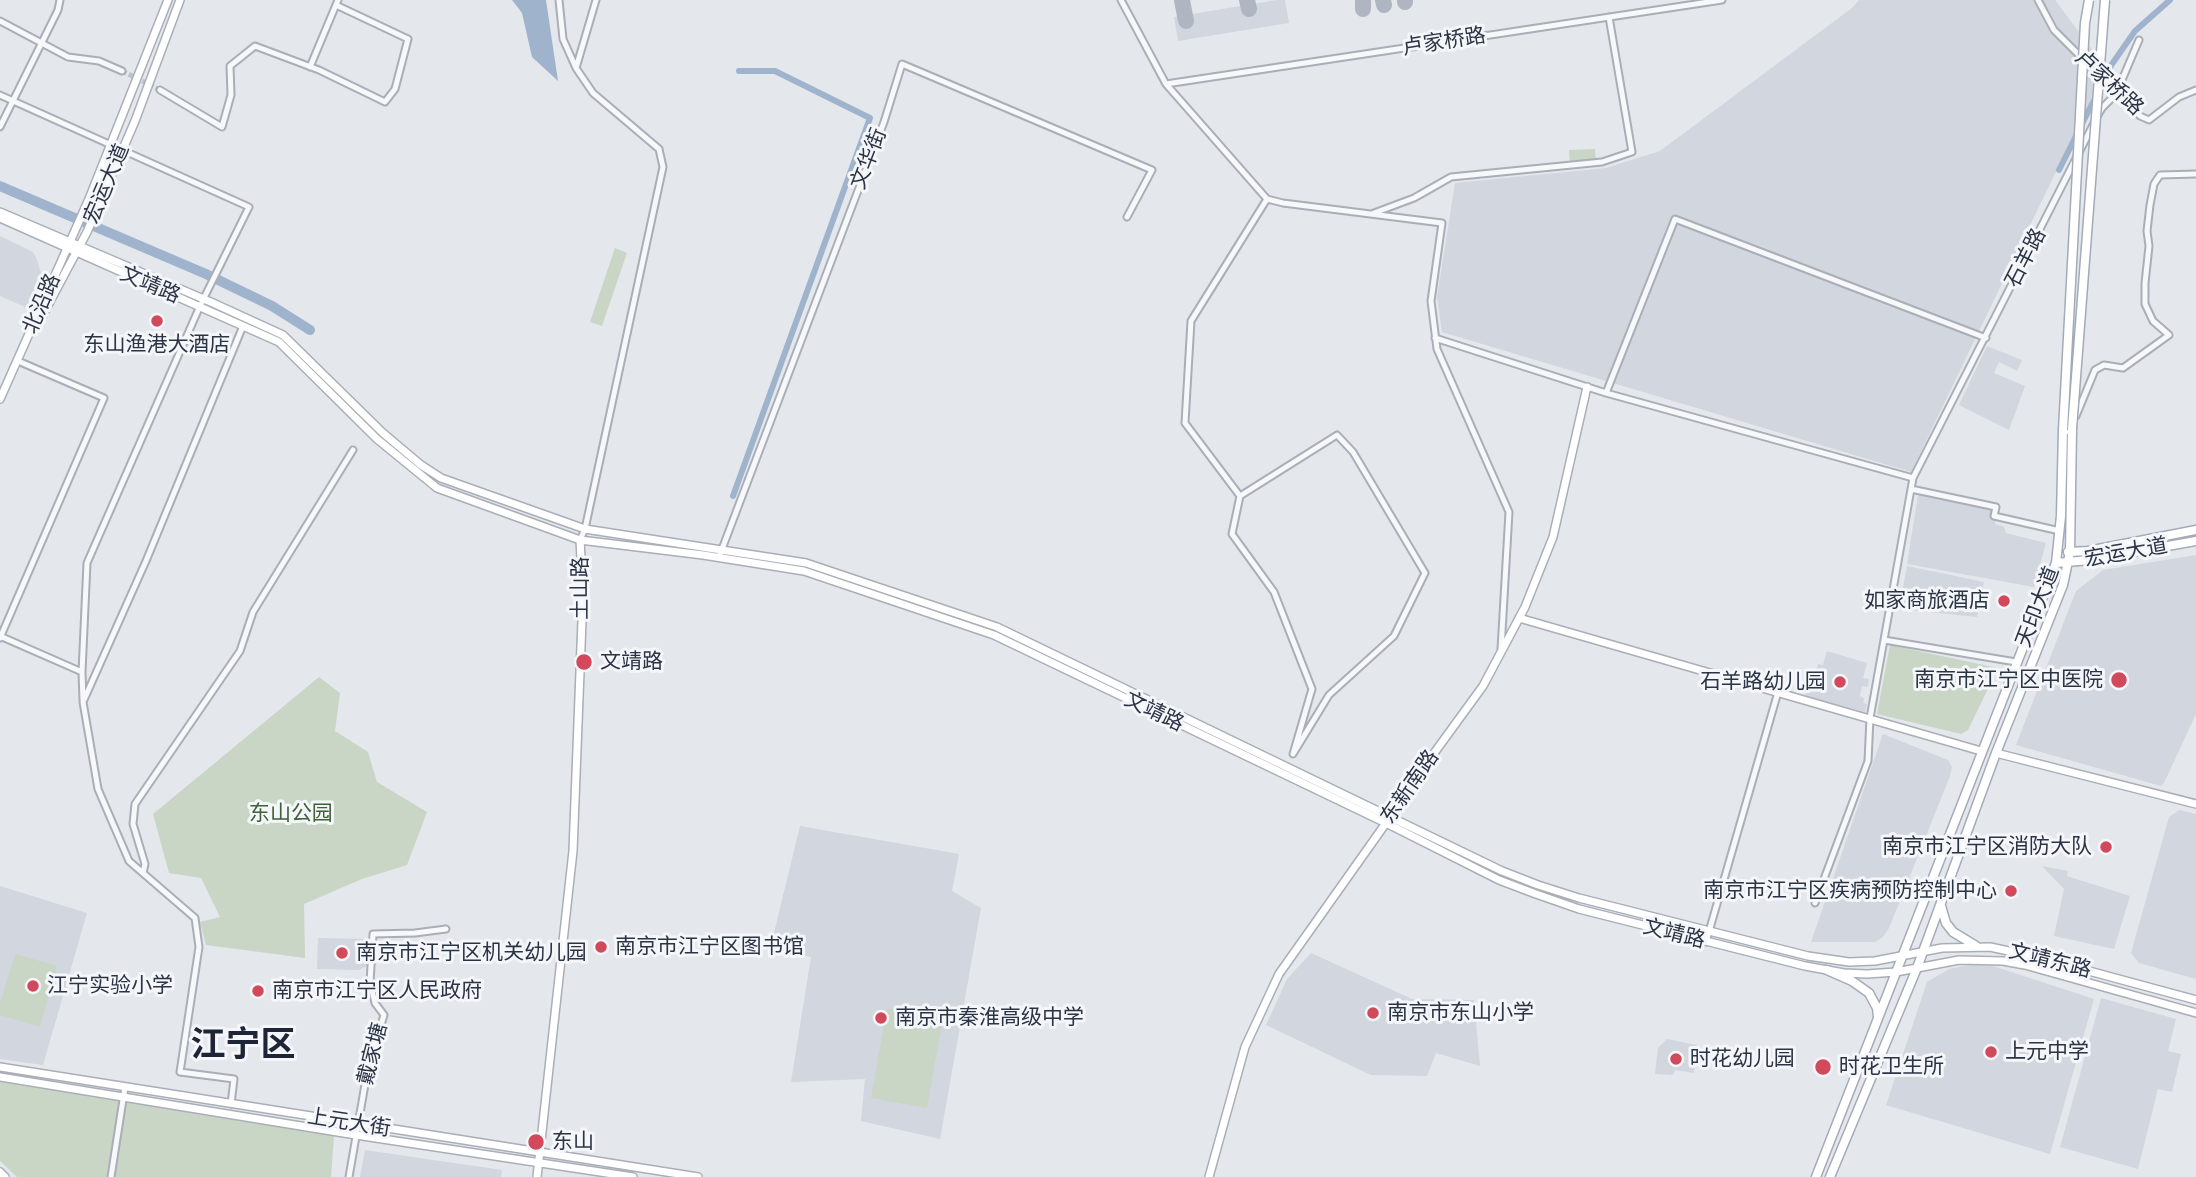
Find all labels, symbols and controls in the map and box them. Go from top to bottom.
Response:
street label: 卢家桥路 [1401,23,1487,61]
street label: 卢家桥路 [2070,45,2148,121]
street label: 文华街 [846,125,892,193]
street label: 宏运大道 [79,140,135,228]
street label: 石羊路 [2000,224,2052,292]
street label: 文靖路 [116,261,184,309]
street label: 北沿路 [18,270,66,338]
marker: 东山渔港大酒店 [149,313,165,329]
place label: 东山渔港大酒店 [84,332,230,358]
street label: 宏运大道 [2082,533,2170,573]
street label: 土山路 [568,557,594,619]
street label: 天印大道 [2011,563,2065,651]
place label: 如家商旅酒店 [1864,588,1990,614]
marker: 如家商旅酒店 [1996,593,2012,609]
place label: 文靖路 [600,649,663,675]
marker: 文靖路 [574,652,594,672]
place label: 南京市江宁区中医院 [1914,667,2103,693]
place label: 石羊路幼儿园 [1700,669,1826,695]
marker: 南京市江宁区中医院 [2109,670,2129,690]
marker: 石羊路幼儿园 [1832,674,1848,690]
street label: 文靖路 [1120,687,1188,737]
street label: 东新南路 [1376,745,1444,829]
park label: 东山公园 [249,801,333,827]
place label: 南京市江宁区消防大队 [1882,834,2092,860]
marker: 南京市江宁区消防大队 [2098,839,2114,855]
place label: 南京市江宁区疾病预防控制中心 [1703,878,1997,904]
marker: 南京市江宁区疾病预防控制中心 [2003,883,2019,899]
street label: 文靖路 [1640,914,1708,954]
place label: 南京市江宁区图书馆 [615,934,804,960]
marker: 南京市江宁区图书馆 [593,939,609,955]
street label: 文靖东路 [2006,939,2094,983]
place label: 南京市江宁区机关幼儿园 [356,940,587,966]
marker: 南京市江宁区机关幼儿园 [334,945,350,961]
place label: 江宁实验小学 [47,973,173,999]
marker: 江宁实验小学 [25,978,41,994]
place label: 南京市江宁区人民政府 [272,978,482,1004]
marker: 南京市江宁区人民政府 [250,983,266,999]
place label: 南京市东山小学 [1387,1000,1534,1026]
place label: 南京市秦淮高级中学 [895,1005,1084,1031]
marker: 南京市东山小学 [1365,1005,1381,1021]
marker: 南京市秦淮高级中学 [873,1010,889,1026]
street label: 戴家塘 [353,1020,393,1088]
district label: 江宁区 [191,1025,295,1067]
place label: 上元中学 [2005,1039,2089,1065]
marker: 上元中学 [1983,1044,1999,1060]
place label: 时花幼儿园 [1690,1046,1795,1072]
marker: 时花幼儿园 [1668,1051,1684,1067]
place label: 时花卫生所 [1839,1054,1944,1080]
marker: 时花卫生所 [1813,1057,1833,1077]
street label: 上元大街 [306,1104,392,1142]
place label: 东山 [552,1129,594,1155]
marker: 东山 [526,1132,546,1152]

